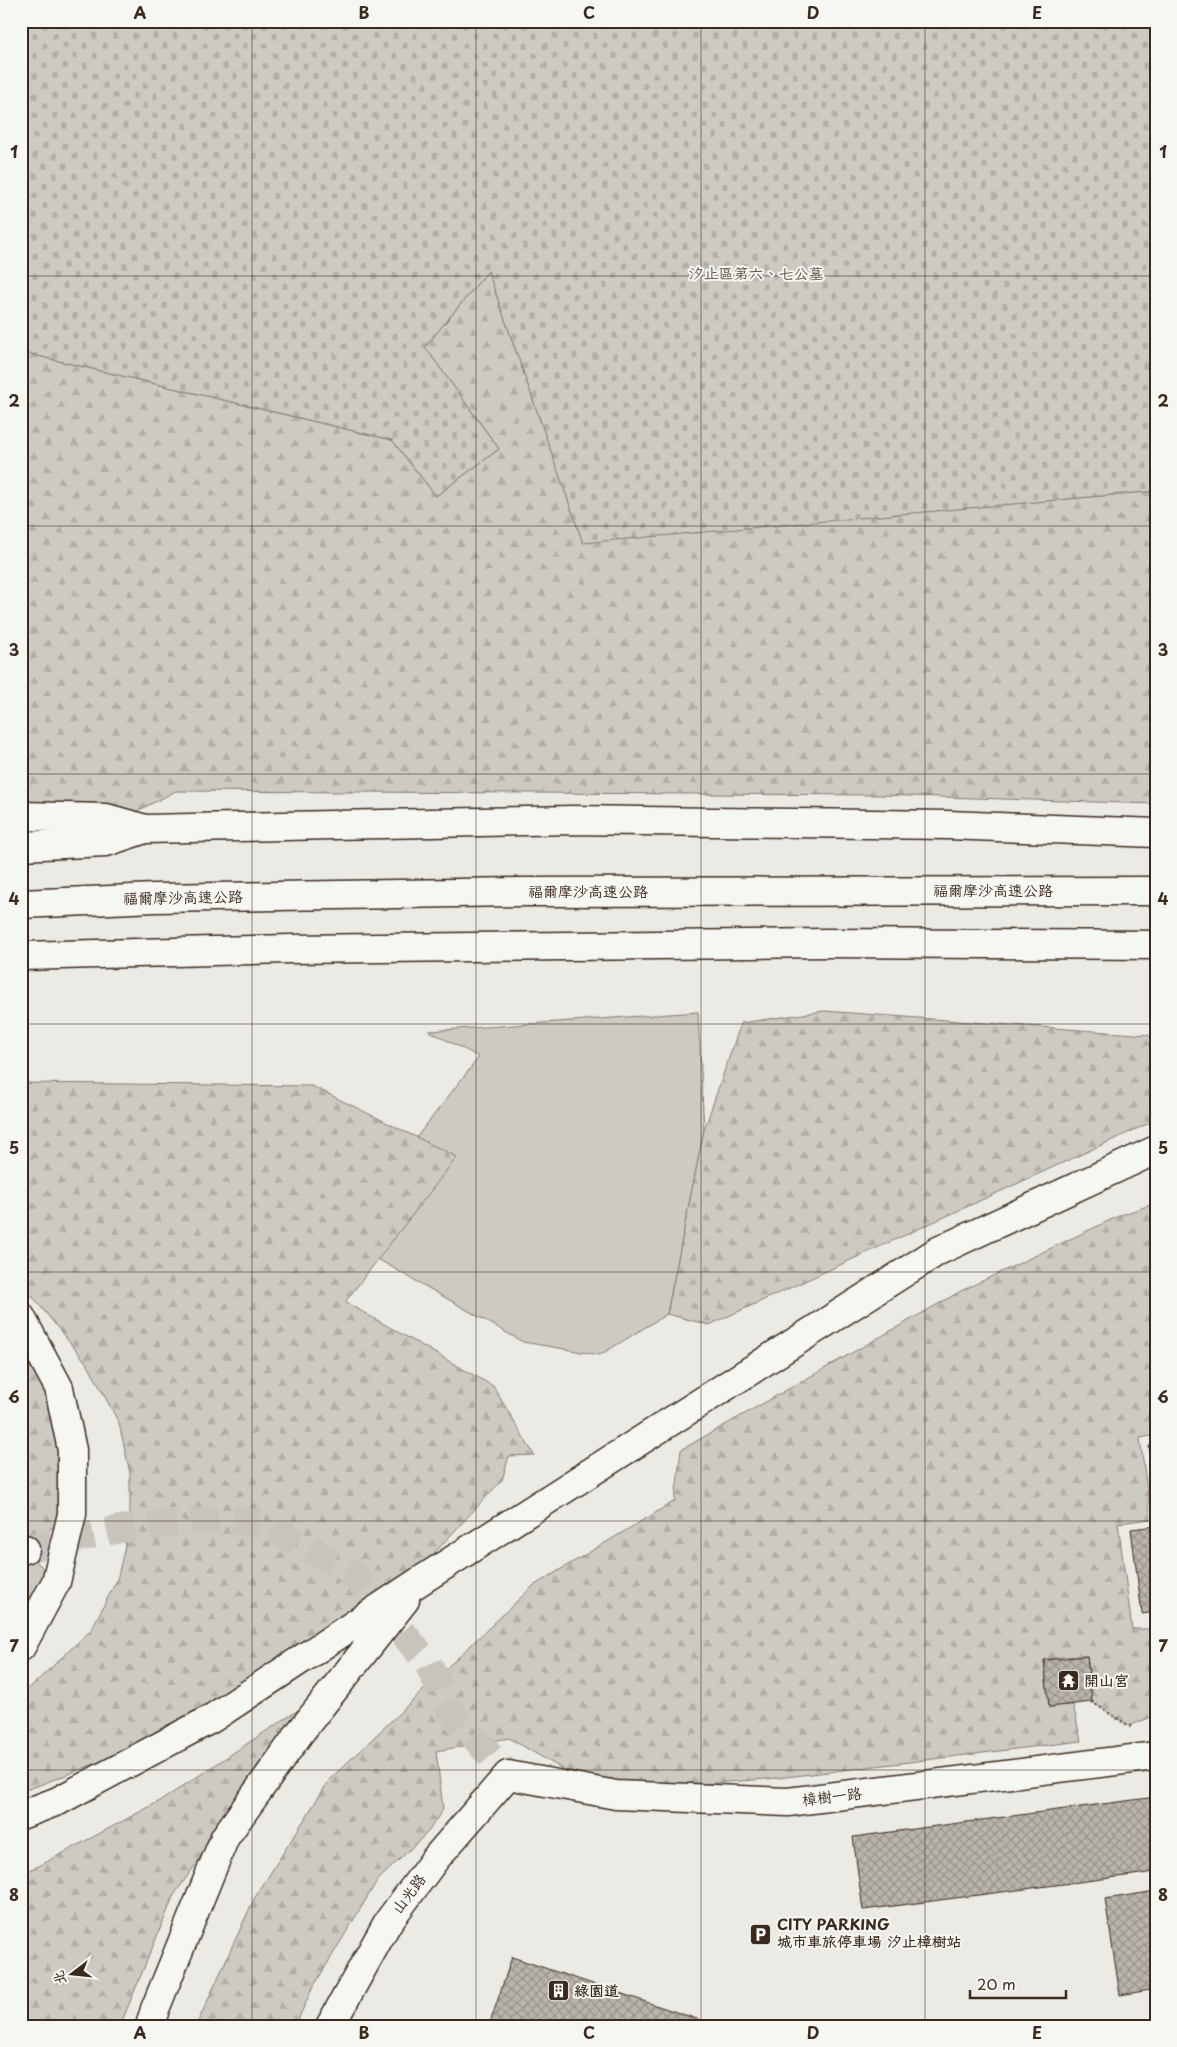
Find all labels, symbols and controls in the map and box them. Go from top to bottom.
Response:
text: A [134,0,147,24]
text: B [359,0,370,24]
text: C [583,0,595,24]
text: D [807,0,819,24]
text: E [1032,0,1042,24]
text: 1 [10,139,18,163]
text: 1 [1159,139,1167,163]
park label: 汐止區第六、七公墓 [688,261,824,284]
text: 2 [8,388,20,412]
text: 2 [1157,388,1169,412]
text: 3 [9,637,19,661]
text: 3 [1158,637,1168,661]
street label: 福爾摩沙高速公路 [933,878,1053,901]
street label: 福爾摩沙高速公路 [528,879,648,902]
street label: 福爾摩沙高速公路 [123,884,243,909]
text: 4 [9,886,20,910]
text: 4 [1158,886,1169,910]
text: 5 [9,1135,19,1159]
text: 5 [1158,1135,1168,1159]
text: 6 [8,1384,20,1408]
text: 6 [1157,1384,1169,1408]
text: 7 [9,1633,19,1657]
text: 7 [1158,1633,1168,1657]
place label: 開山宮 [1084,1668,1129,1691]
temple icon: 開山宮 [1056,1669,1080,1693]
street label: 樟樹一路 [801,1780,863,1811]
street label: 山光路 [385,1868,431,1918]
text: 8 [9,1882,19,1906]
text: 8 [1158,1882,1168,1906]
place label: CITY PARKING 城市車旅停車場 汐止樟樹站 [777,1912,962,1952]
parking icon: CITY PARKING 城市車旅停車場 汐止樟樹站 [749,1922,773,1946]
north arrow [48,1950,98,2000]
scale bar [970,1967,1066,1999]
text: 北 [47,1968,71,1987]
text: 20 m [977,1972,1016,1995]
place label: 綠園道 [574,1978,619,2001]
building icon: 綠園道 [546,1979,570,2003]
text: A [134,2020,147,2044]
text: B [359,2020,370,2044]
text: C [583,2020,595,2044]
text: D [807,2020,819,2044]
text: E [1032,2020,1042,2044]

